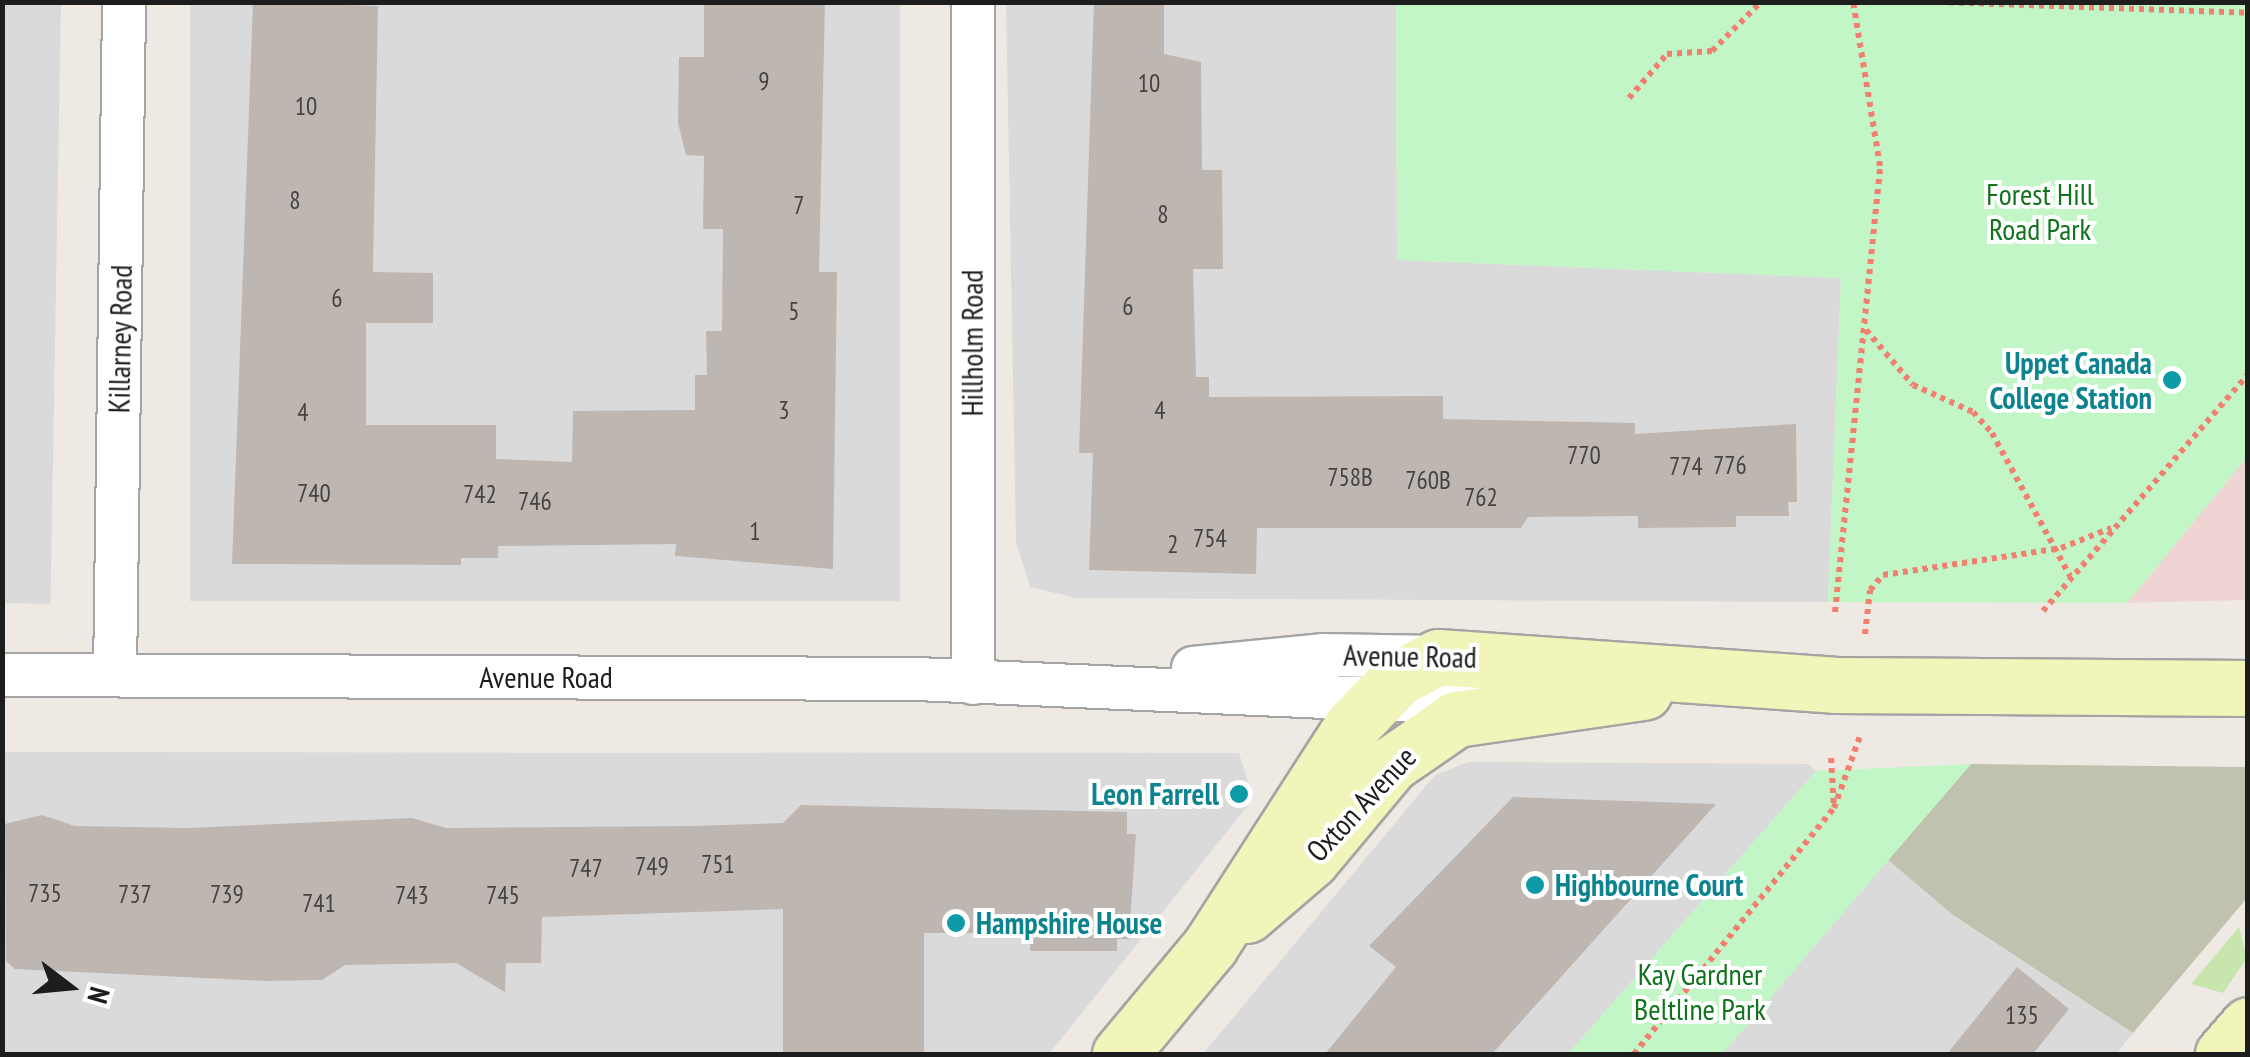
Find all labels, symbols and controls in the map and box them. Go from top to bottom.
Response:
house number: 9 [758,66,770,96]
house number: 10 [1138,68,1160,98]
house number: 10 [295,91,317,121]
park label: Forest Hill Road Park [1986,176,2094,246]
house number: 8 [289,185,301,215]
house number: 7 [793,190,805,220]
house number: 8 [1157,199,1169,229]
street label: Killarney Road [101,264,139,414]
street label: Hillholm Road [954,270,990,416]
house number: 6 [331,283,343,313]
house number: 6 [1122,291,1134,321]
house number: 5 [788,296,800,326]
place label: Uppet Canada College Station [1990,345,2152,416]
marker: Uppet Canada College Station [2161,369,2183,391]
house number: 3 [778,395,790,425]
house number: 4 [1154,395,1166,425]
house number: 4 [297,397,309,427]
house number: 770 [1567,440,1601,470]
house number: 776 [1713,450,1747,480]
house number: 774 [1669,451,1703,481]
house number: 758B [1327,462,1373,492]
house number: 760B [1405,465,1451,495]
house number: 740 [297,478,331,508]
house number: 742 [463,479,497,509]
house number: 762 [1464,482,1498,512]
house number: 746 [518,486,552,516]
house number: 1 [749,516,761,546]
house number: 754 [1193,523,1227,553]
house number: 2 [1167,529,1179,559]
street label: Avenue Road [1343,637,1477,675]
street label: Avenue Road [479,659,613,695]
street label: Oxton Avenue [1299,739,1423,869]
place label: Leon Farrell [1091,776,1219,812]
marker: Leon Farrell [1228,783,1250,805]
house number: 751 [701,849,735,879]
house number: 749 [635,851,669,881]
house number: 747 [569,853,603,883]
place label: Highbourne Court [1555,867,1744,903]
marker: Highbourne Court [1524,874,1546,896]
house number: 735 [28,878,62,908]
house number: 737 [118,879,152,909]
house number: 739 [210,879,244,909]
house number: 743 [395,880,429,910]
house number: 745 [486,880,520,910]
house number: 741 [302,888,336,918]
place label: Hampshire House [976,905,1162,941]
marker: Hampshire House [945,912,967,934]
north arrow [20,937,120,1037]
park label: Kay Gardner Beltline Park [1634,956,1766,1026]
text: N [79,983,119,1008]
house number: 135 [2005,1000,2039,1030]

